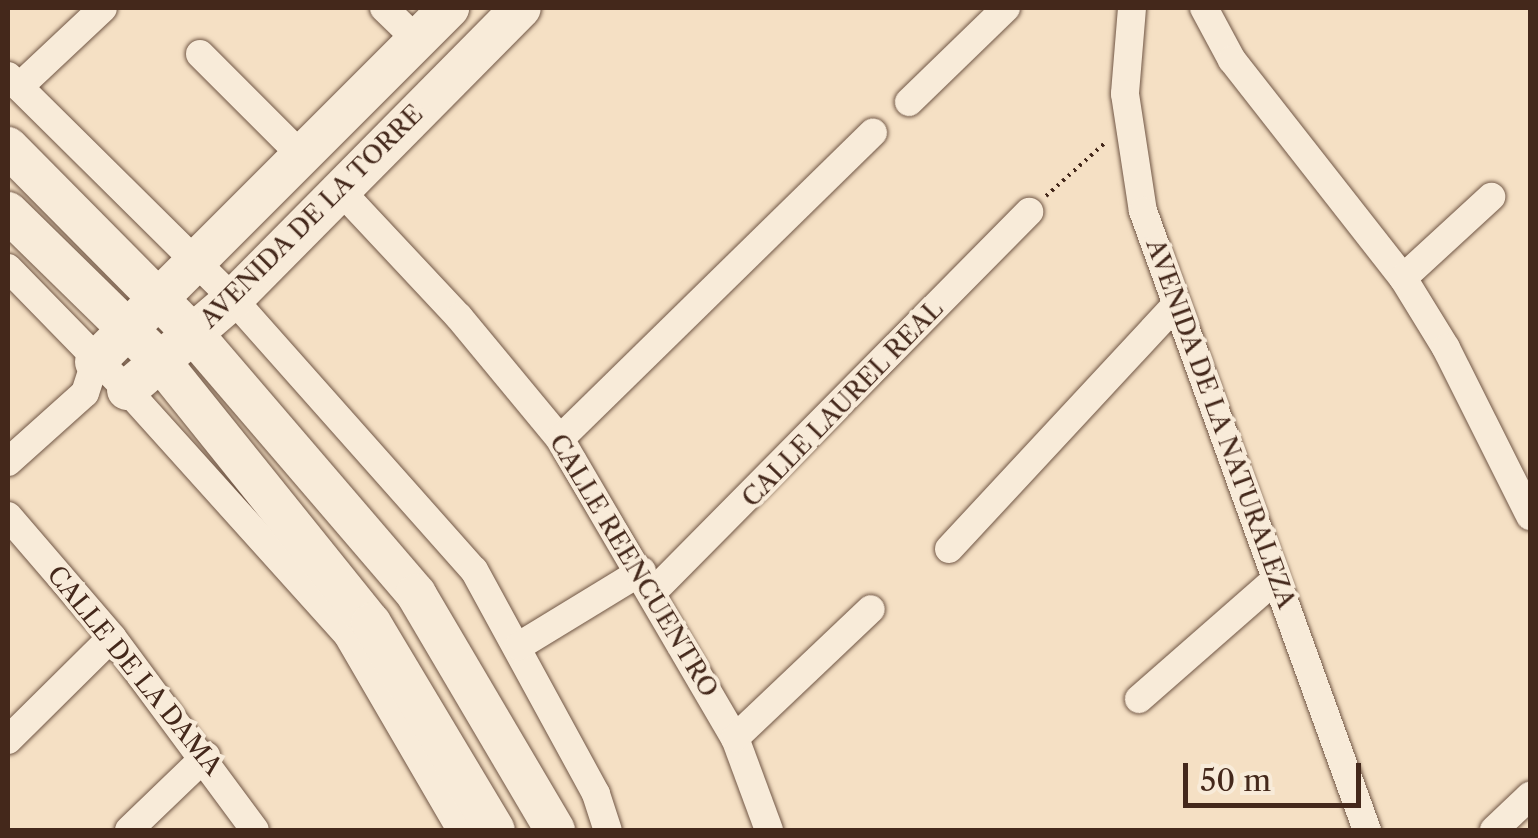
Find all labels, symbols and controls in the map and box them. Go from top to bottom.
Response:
street label: AVENIDA DE LA TORRE [194,99,430,335]
street label: AVENIDA DE LA NATURALEZA [1139,234,1301,614]
street label: CALLE LAUREL REAL [736,294,950,514]
street label: CALLE REENCUENTRO [542,429,724,703]
street label: CALLE DE LA DAMA [40,560,228,782]
scale bar [1188,743,1366,805]
text: 50 m [1200,762,1271,799]

